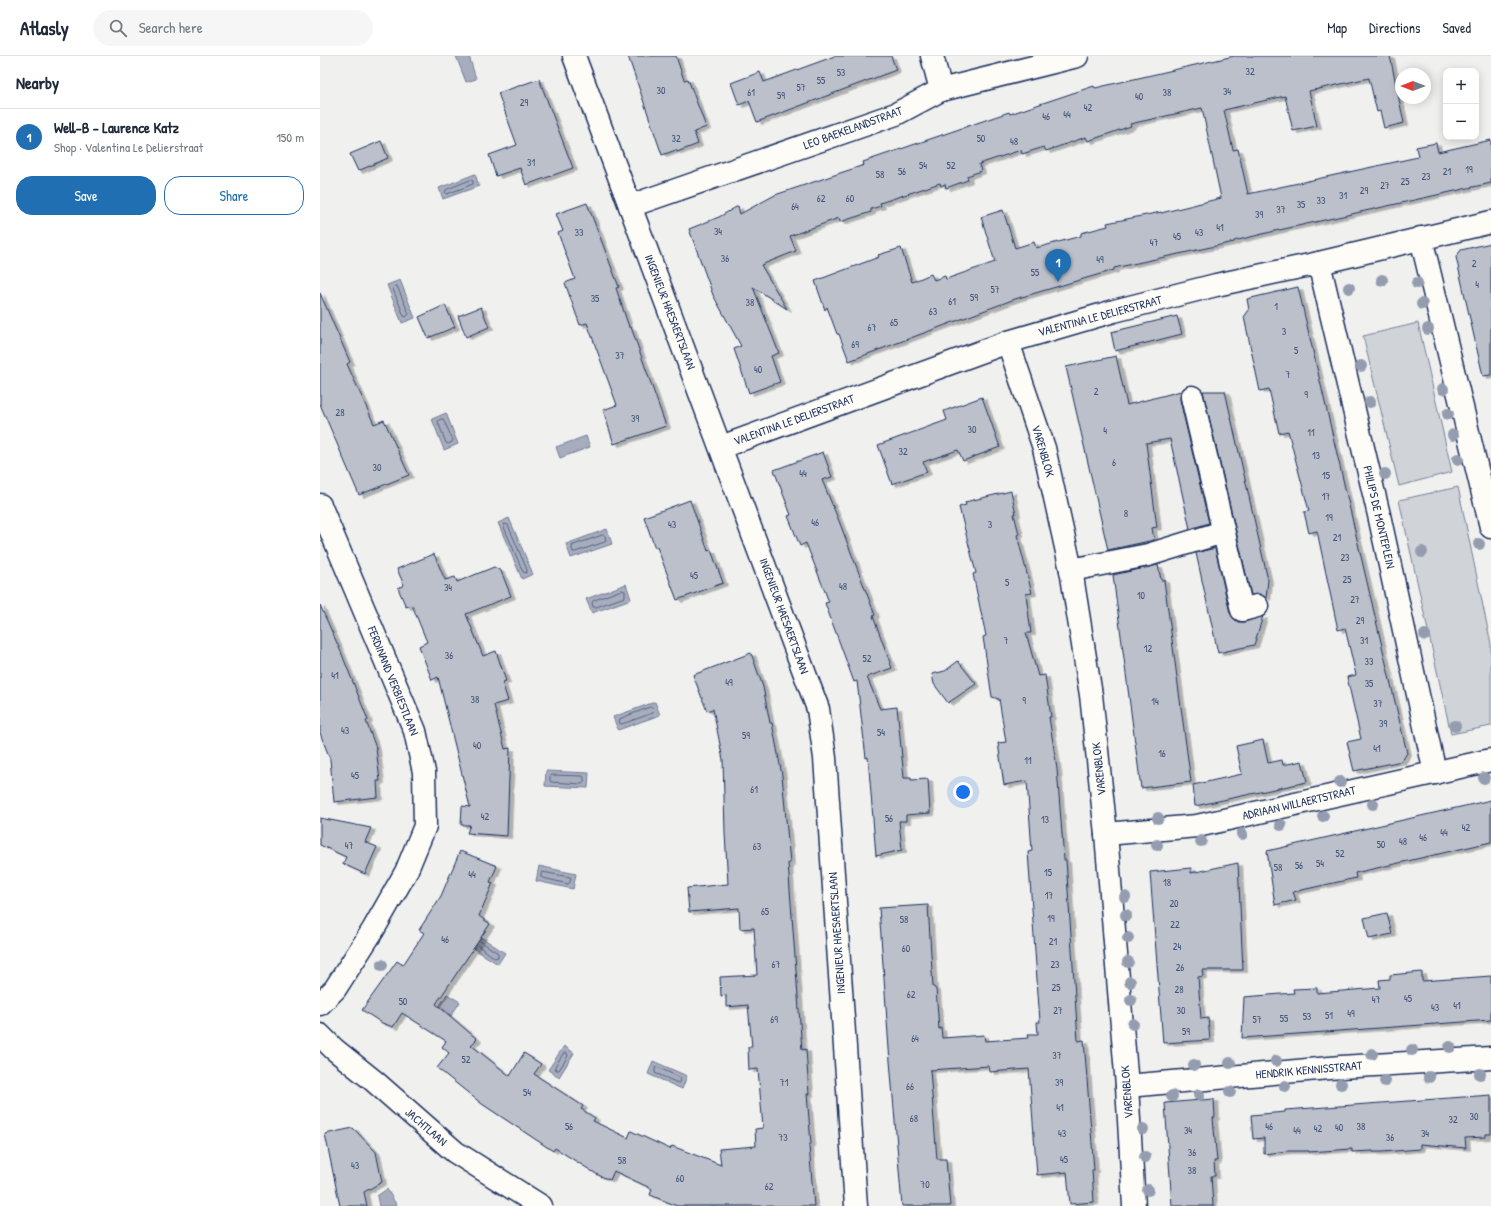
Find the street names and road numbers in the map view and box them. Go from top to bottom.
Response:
street label: LEO BAEKELANDSTRAAT [801,102,905,153]
street label: INGENIEUR HAESAERTSLAAN [641,252,700,372]
street label: VALENTINA LE DELIERSTRAAT [1036,291,1164,340]
street label: VALENTINA LE DELIERSTRAAT [731,390,857,449]
street label: VARENBLOK [1028,423,1059,479]
street label: PHILIPS DE MONTEPLEIN [1359,464,1400,570]
street label: INGENIEUR HAESAERTSLAAN [756,556,813,676]
street label: FERDINAND VERBIESTLAAN [363,623,423,738]
street label: VARENBLOK [1087,741,1110,796]
street label: ADRIAAN WILLAERTSTRAAT [1240,781,1358,824]
street label: INGENIEUR HAESAERTSLAAN [824,872,849,995]
street label: HENDRIK KENNISSTRAAT [1255,1056,1363,1083]
street label: VARENBLOK [1116,1064,1137,1119]
street label: JACHTLAAN [402,1104,451,1150]

